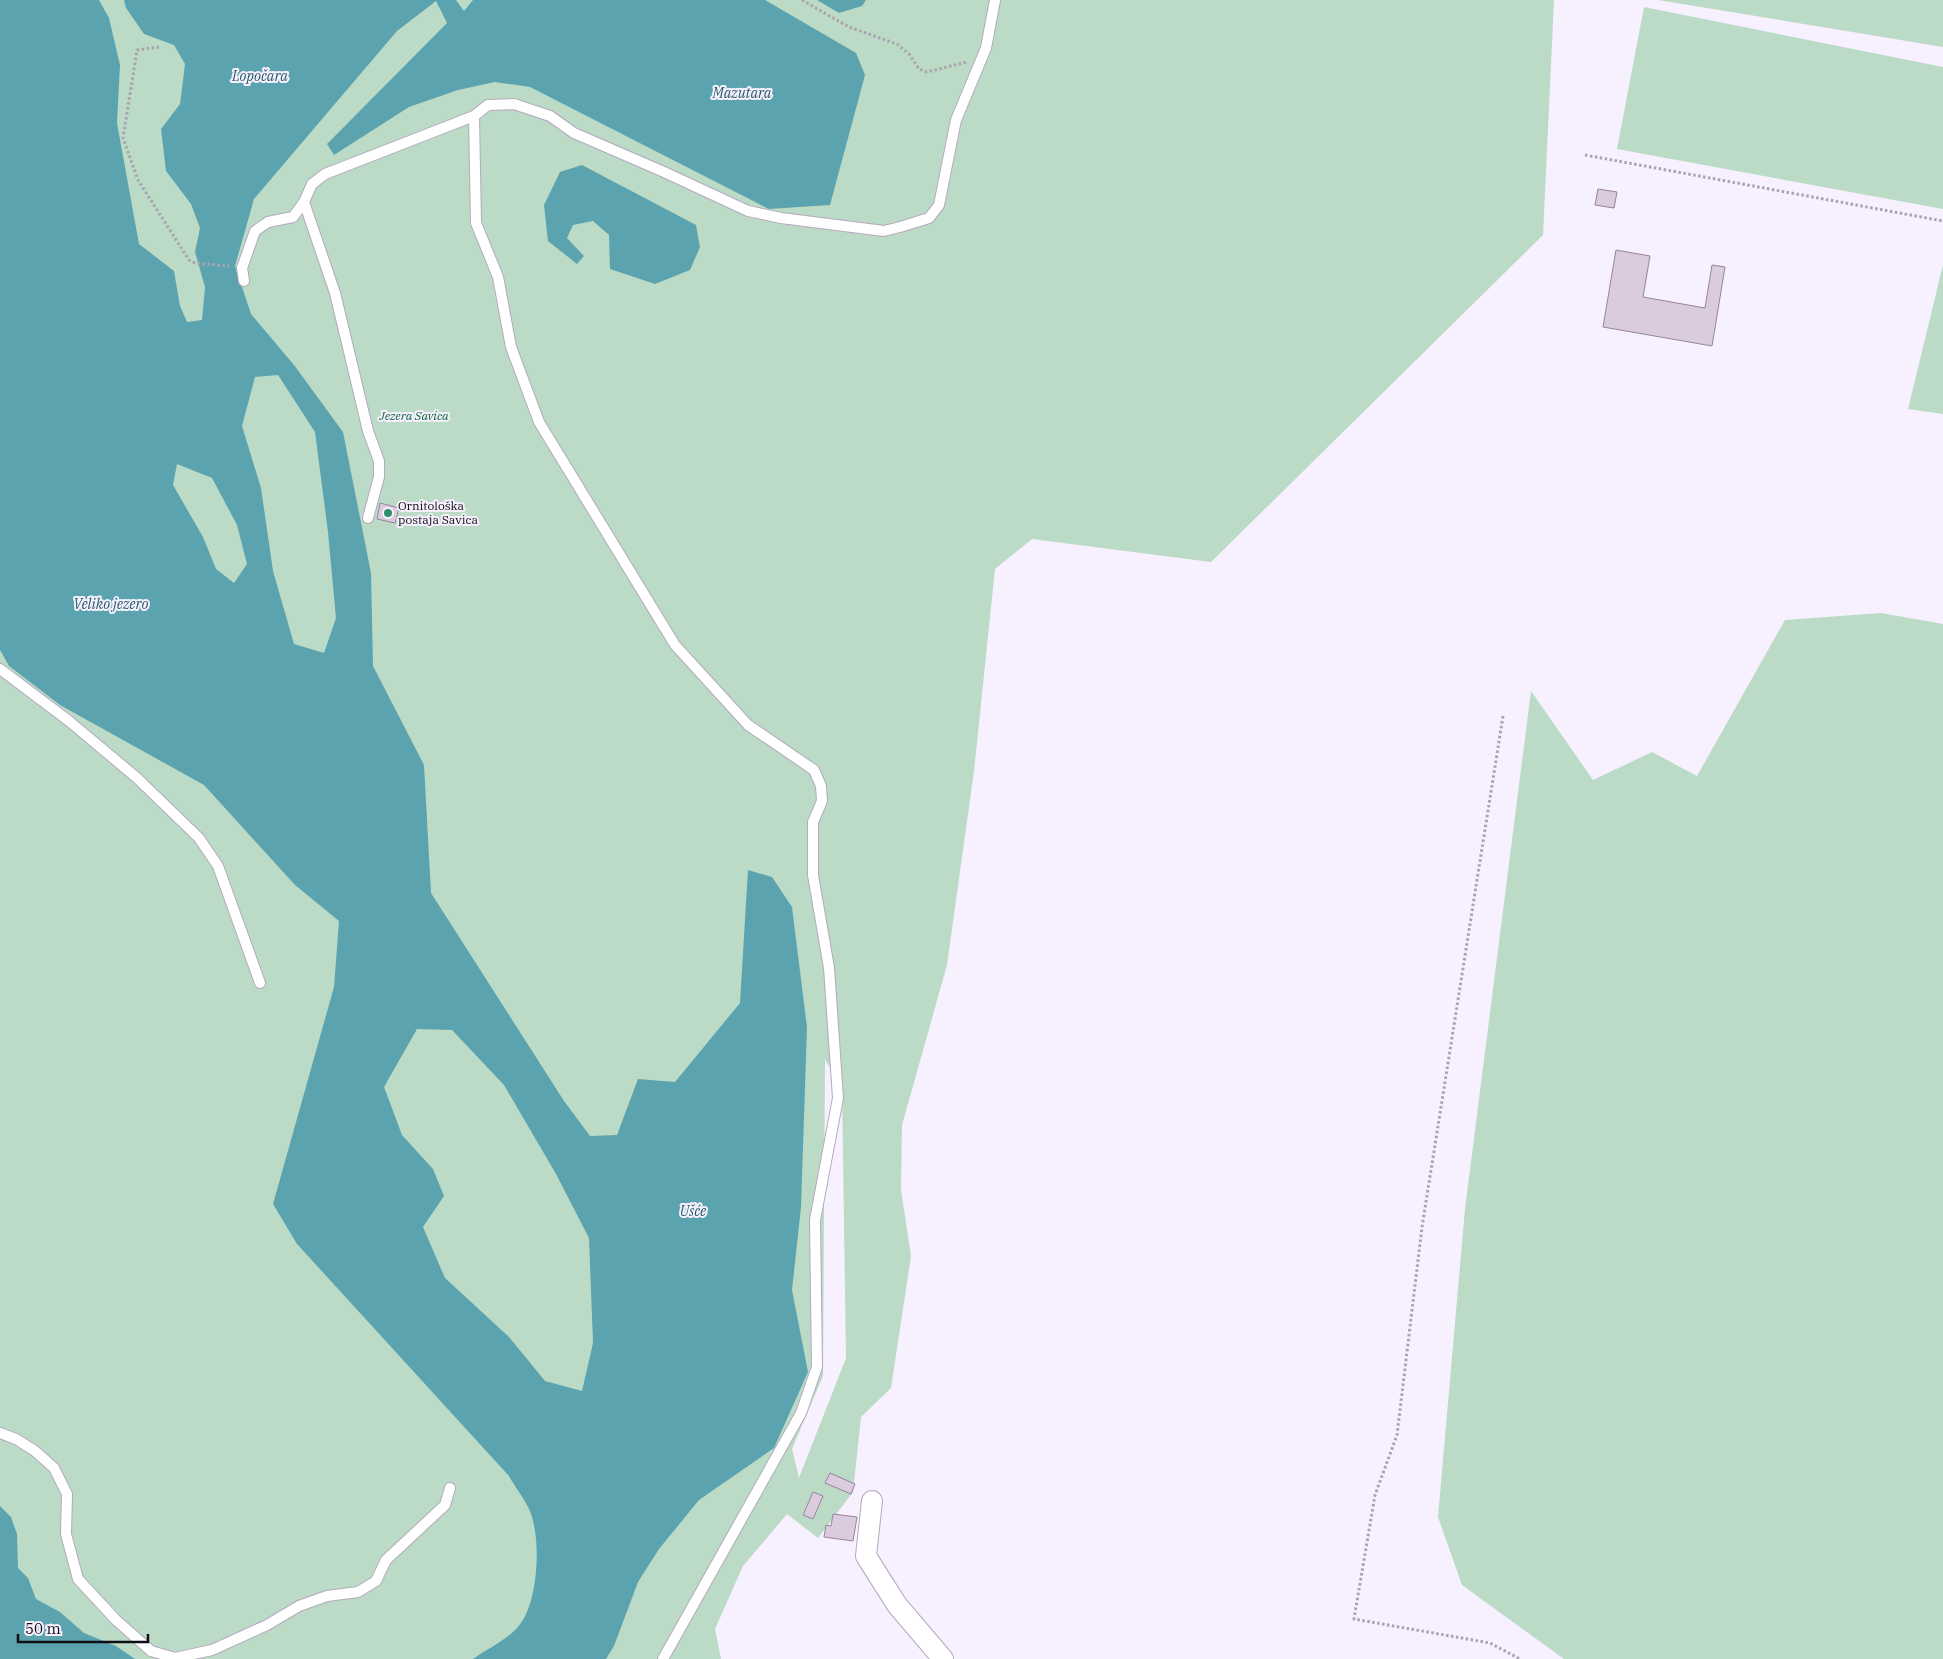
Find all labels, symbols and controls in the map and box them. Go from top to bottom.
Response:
water label: Lopočara [231,67,288,85]
water label: Mazutara [712,84,772,102]
park label: Jezera Savica [378,408,449,423]
place label: Ornitološka postaja Savica [398,498,479,527]
marker: Ornitološka postaja Savica [382,507,394,519]
water label: Veliko jezero [74,595,149,613]
water label: Ušće [680,1202,707,1220]
scale bar [18,1612,148,1644]
text: 50 m [25,1619,61,1638]

